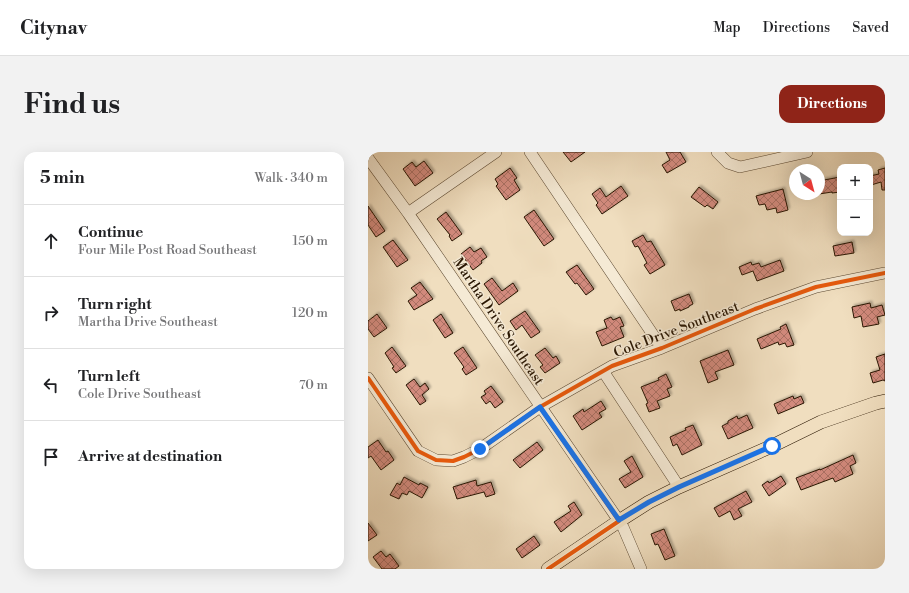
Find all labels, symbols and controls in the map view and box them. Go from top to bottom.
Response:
text: Citynav [20,16,87,40]
text: Map [713,19,741,37]
text: Directions [763,19,830,37]
text: Saved [852,19,889,37]
button: Directions [779,85,885,123]
text: Find us [24,87,120,122]
north arrow [789,164,825,200]
map controls [837,164,873,236]
button: + [837,164,873,200]
text: 5 min [40,167,85,189]
text: Walk · 340 m [255,170,328,186]
button: − [837,200,873,236]
text: Continue [78,223,143,242]
icon: ahead [40,230,62,252]
text: 150 m [293,233,328,249]
text: Four Mile Post Road Southeast [78,242,257,258]
street label: Martha Drive Southeast [449,254,548,389]
text: Turn right [78,295,152,314]
street label: Cole Drive Southeast [611,298,742,362]
icon: right [40,302,62,324]
text: 120 m [292,305,328,321]
text: Martha Drive Southeast [78,314,218,330]
text: Turn left [78,367,140,386]
icon: left [40,374,62,396]
text: 70 m [299,377,328,393]
text: Cole Drive Southeast [78,386,201,402]
route start [763,437,781,455]
route end [471,440,489,458]
icon: arrive [40,446,62,468]
text: Arrive at destination [78,447,222,466]

